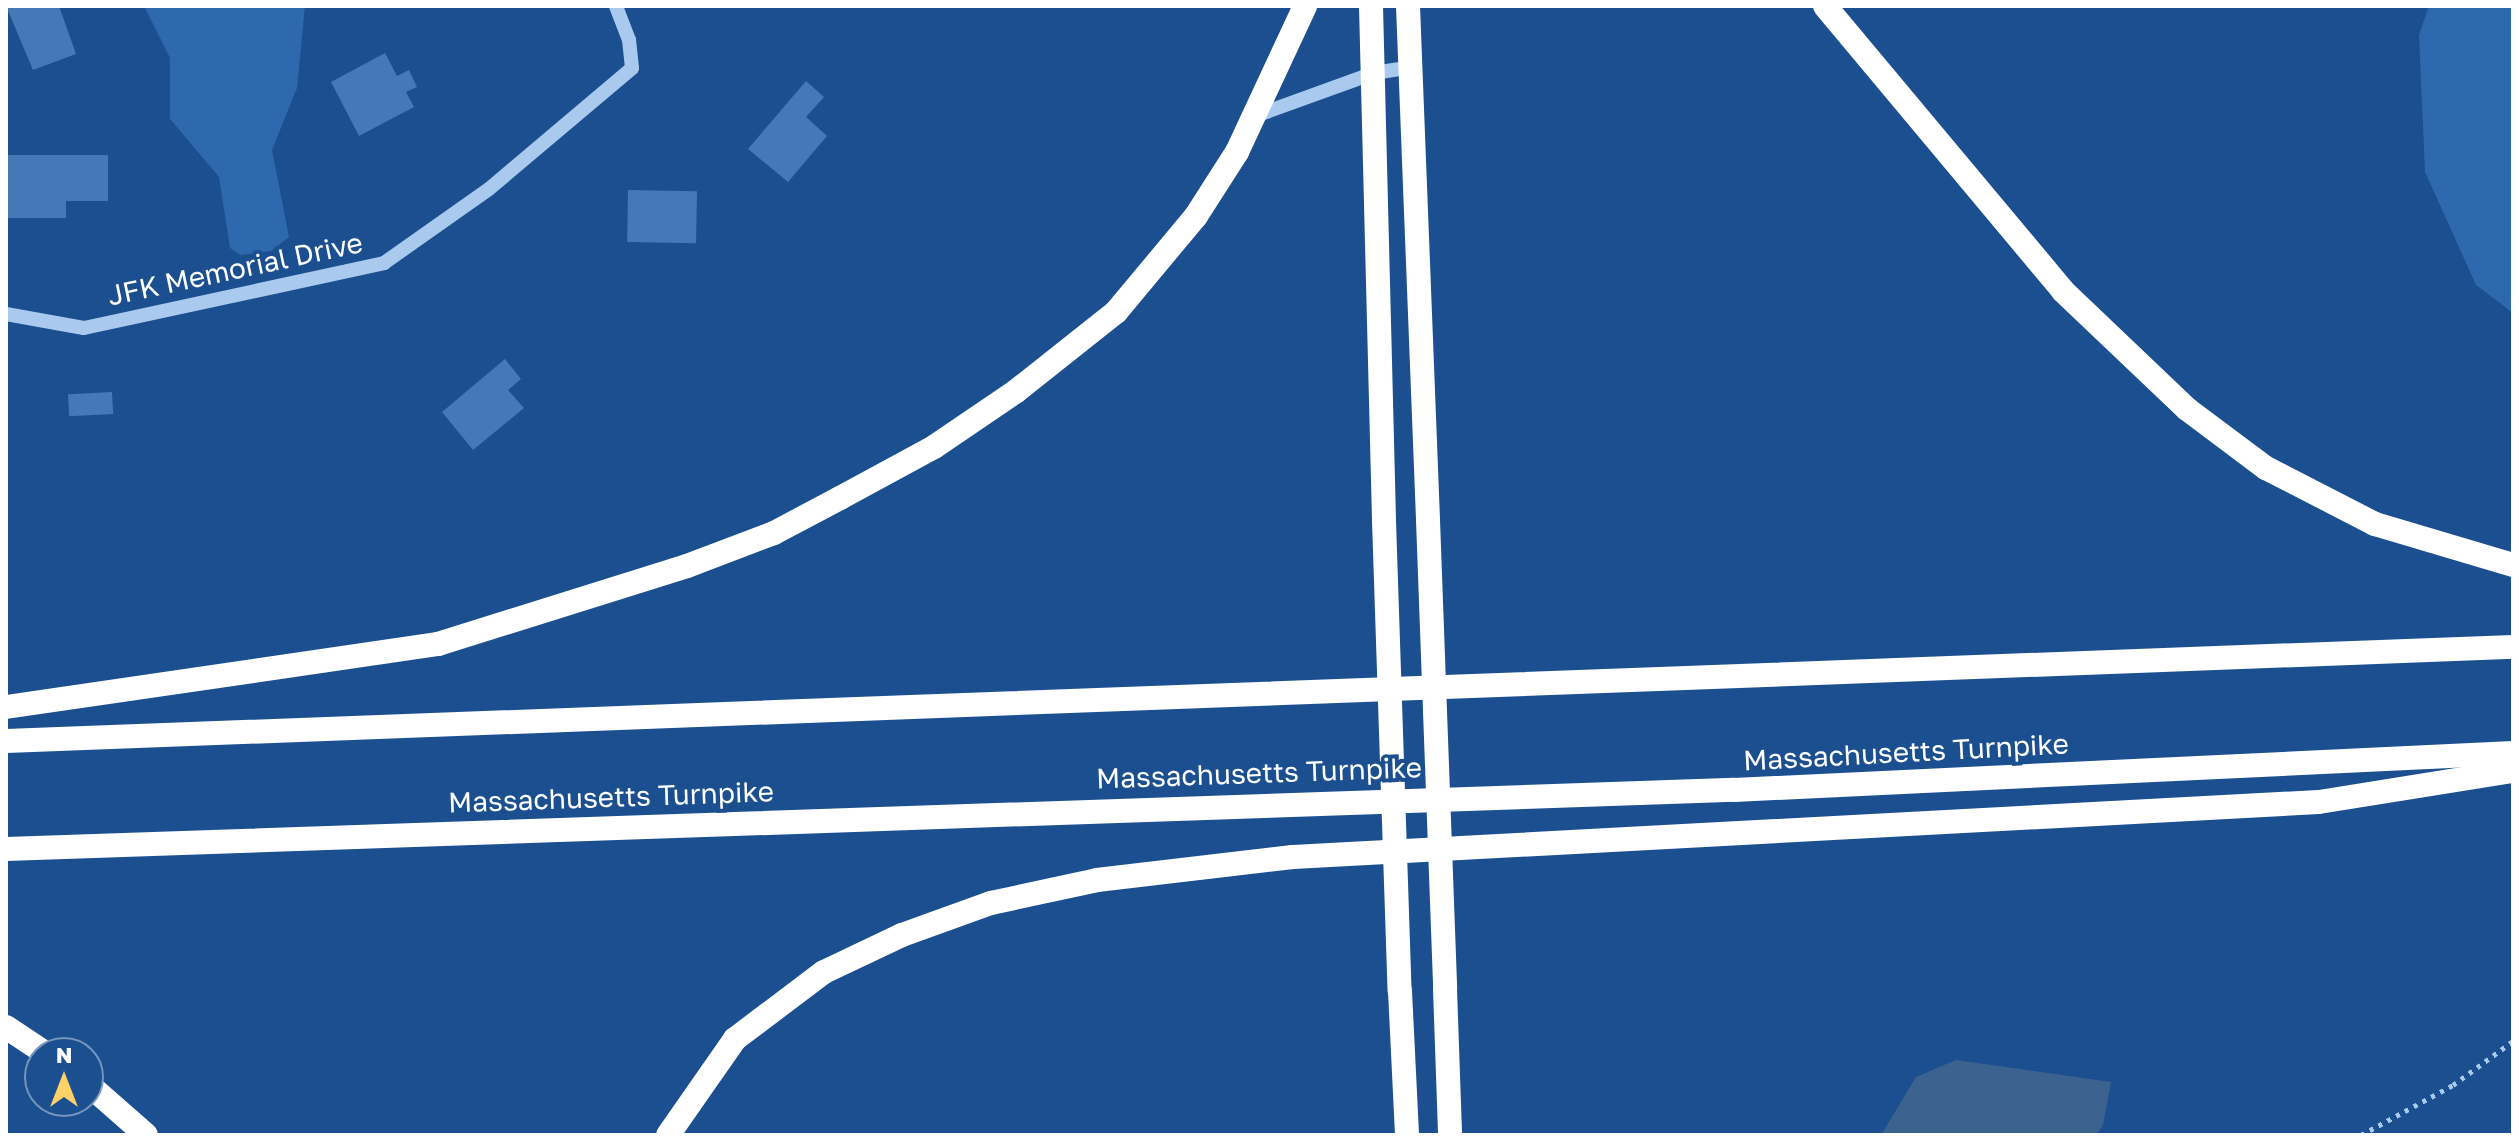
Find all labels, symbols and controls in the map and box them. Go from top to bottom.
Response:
street label: JFK Memorial Drive [104,226,366,312]
street label: Massachusetts Turnpike [1742,727,2070,777]
street label: Massachusetts Turnpike [1096,751,1422,795]
street label: Massachusetts Turnpike [448,775,774,819]
north arrow [24,1037,104,1117]
text: N [56,1041,72,1068]

